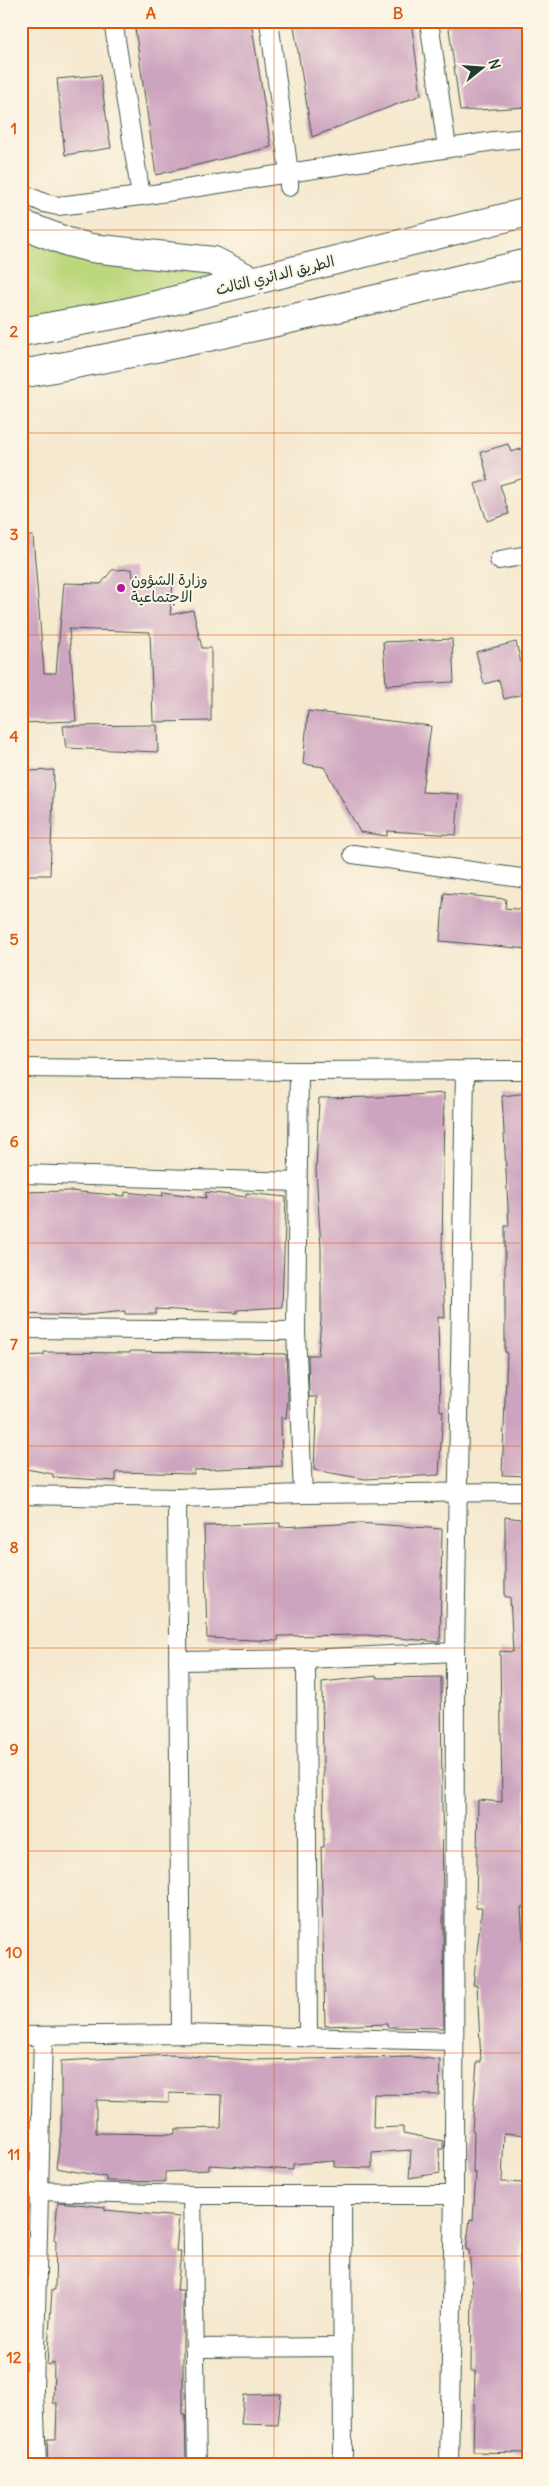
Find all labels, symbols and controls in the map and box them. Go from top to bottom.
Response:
text: A [146,3,156,23]
text: B [393,3,404,23]
north arrow [456,42,506,92]
text: N [484,57,504,71]
text: 1 [11,118,17,138]
street label: الطريق الدائري الثالث [214,251,337,301]
text: 2 [10,321,19,341]
text: 3 [9,524,19,544]
place label: وزارة الشؤون الاجتماعية [131,570,208,606]
marker: وزارة الشؤون الاجتماعية [115,582,127,594]
text: 4 [9,726,19,746]
text: 5 [9,929,19,949]
text: 6 [9,1131,19,1151]
text: 7 [10,1334,18,1354]
text: 8 [9,1537,19,1557]
text: 9 [9,1739,19,1759]
text: 10 [6,1942,22,1962]
text: 11 [8,2144,20,2164]
text: 12 [6,2347,22,2367]

